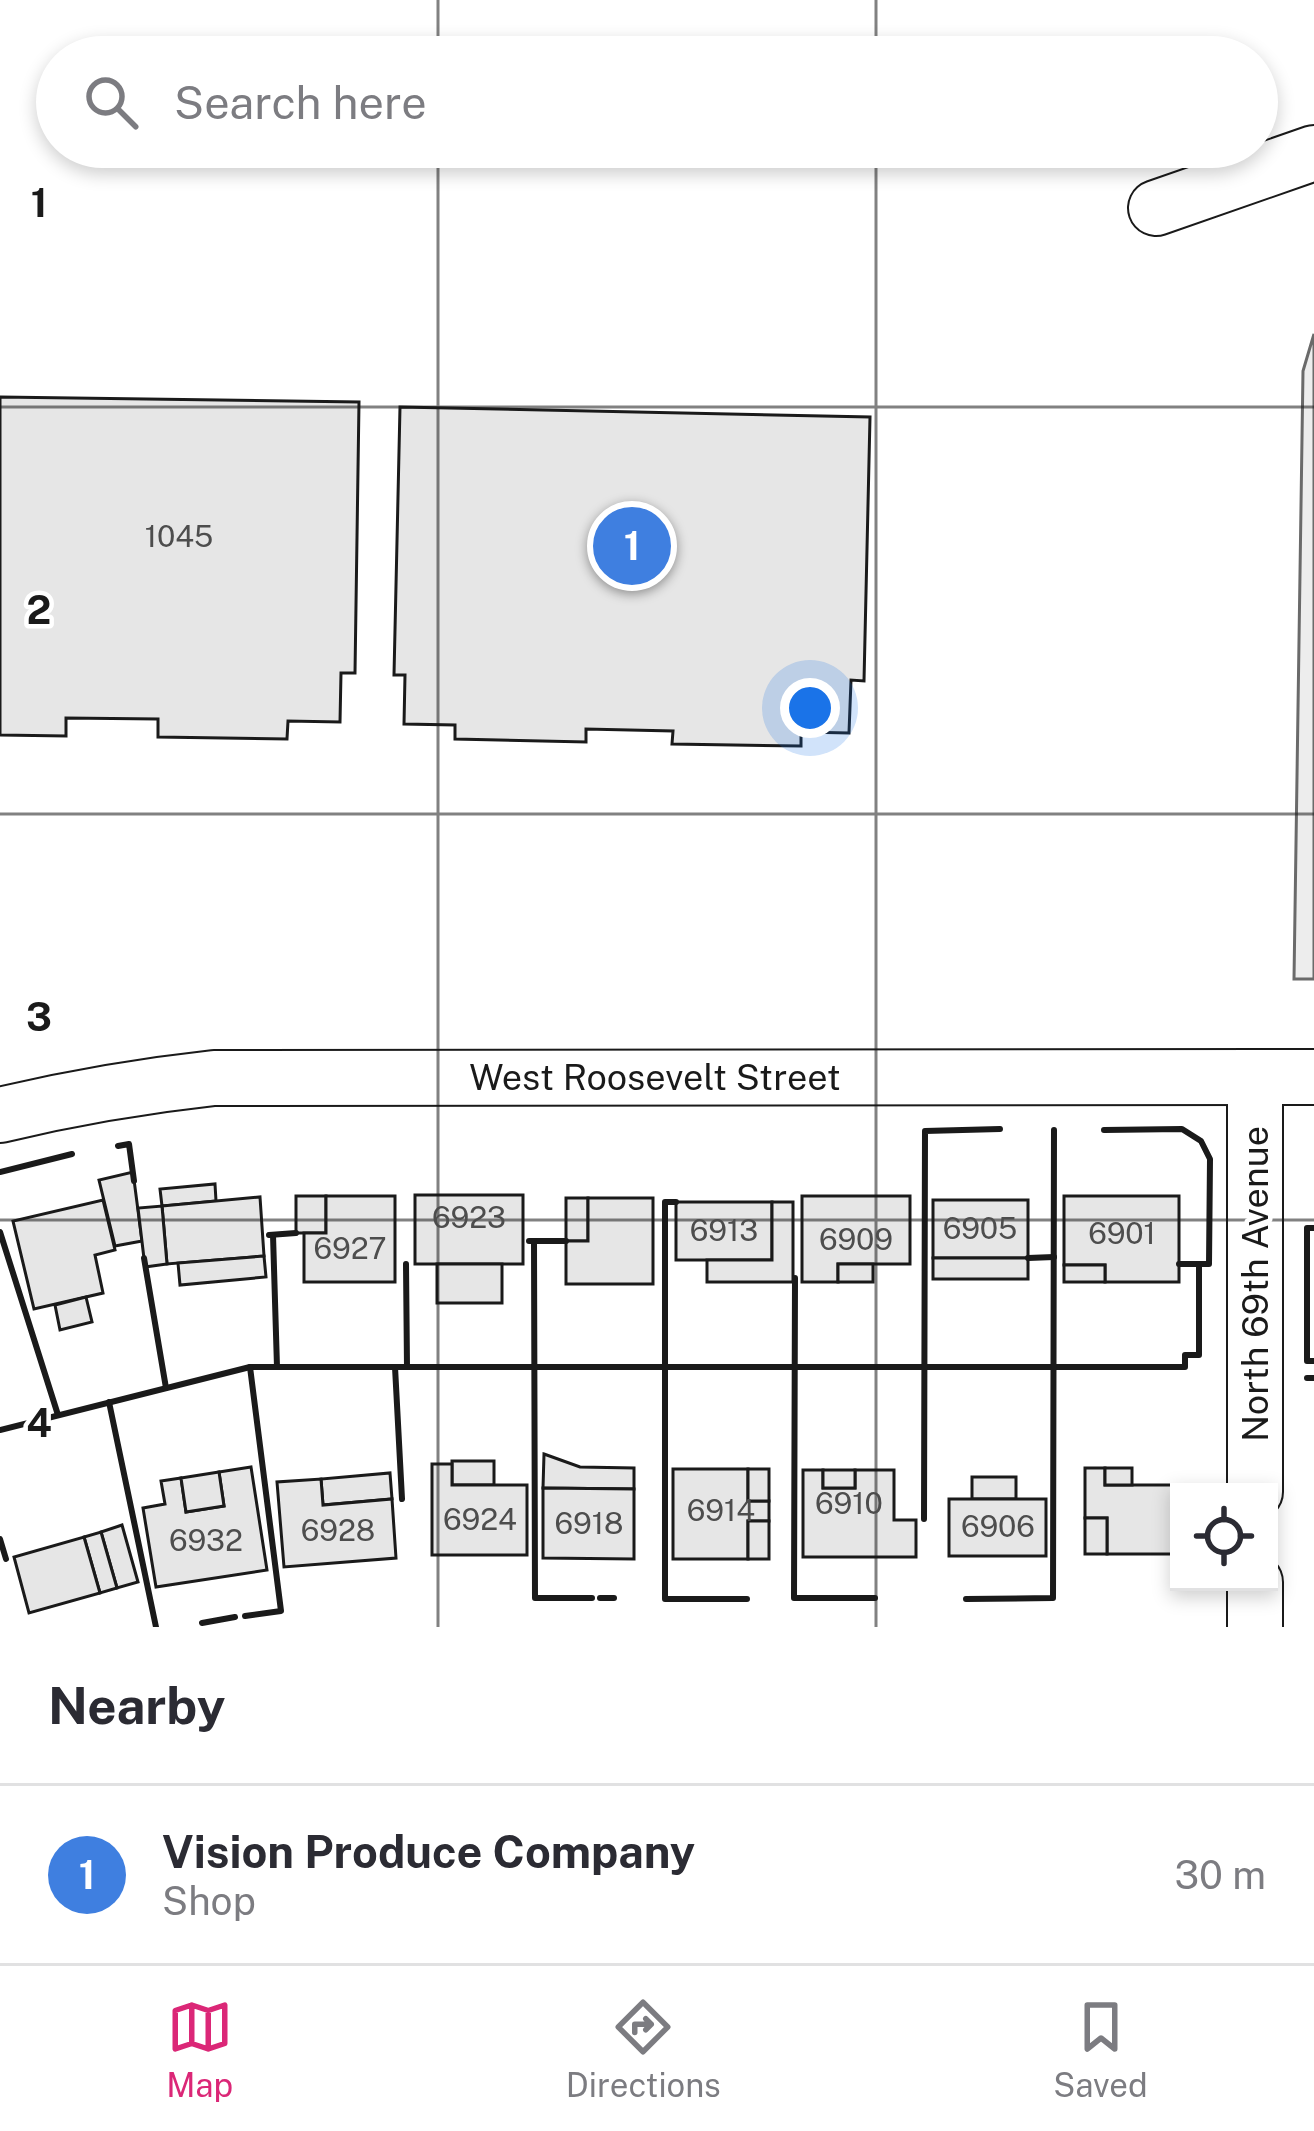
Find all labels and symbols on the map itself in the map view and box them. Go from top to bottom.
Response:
text: 1 [31,180,47,226]
pin: 1 [593,501,671,591]
house number: 1045 [145,518,213,554]
text: 2 [27,587,51,633]
your location [780,678,840,738]
text: 3 [26,994,52,1040]
street label: West Roosevelt Street [469,1056,841,1098]
street label: North 69th Avenue [1234,1126,1276,1442]
house number: 6923 [432,1199,506,1235]
house number: 6905 [943,1210,1017,1246]
house number: 6913 [690,1212,758,1248]
house number: 6901 [1088,1215,1156,1251]
house number: 6909 [819,1221,893,1257]
house number: 6927 [313,1230,387,1266]
text: 4 [26,1400,52,1446]
house number: 6910 [815,1485,883,1521]
house number: 6914 [687,1492,755,1528]
house number: 6924 [443,1501,517,1537]
house number: 6918 [555,1505,623,1541]
house number: 6906 [961,1508,1035,1544]
house number: 6928 [301,1512,375,1548]
house number: 6932 [169,1522,243,1558]

